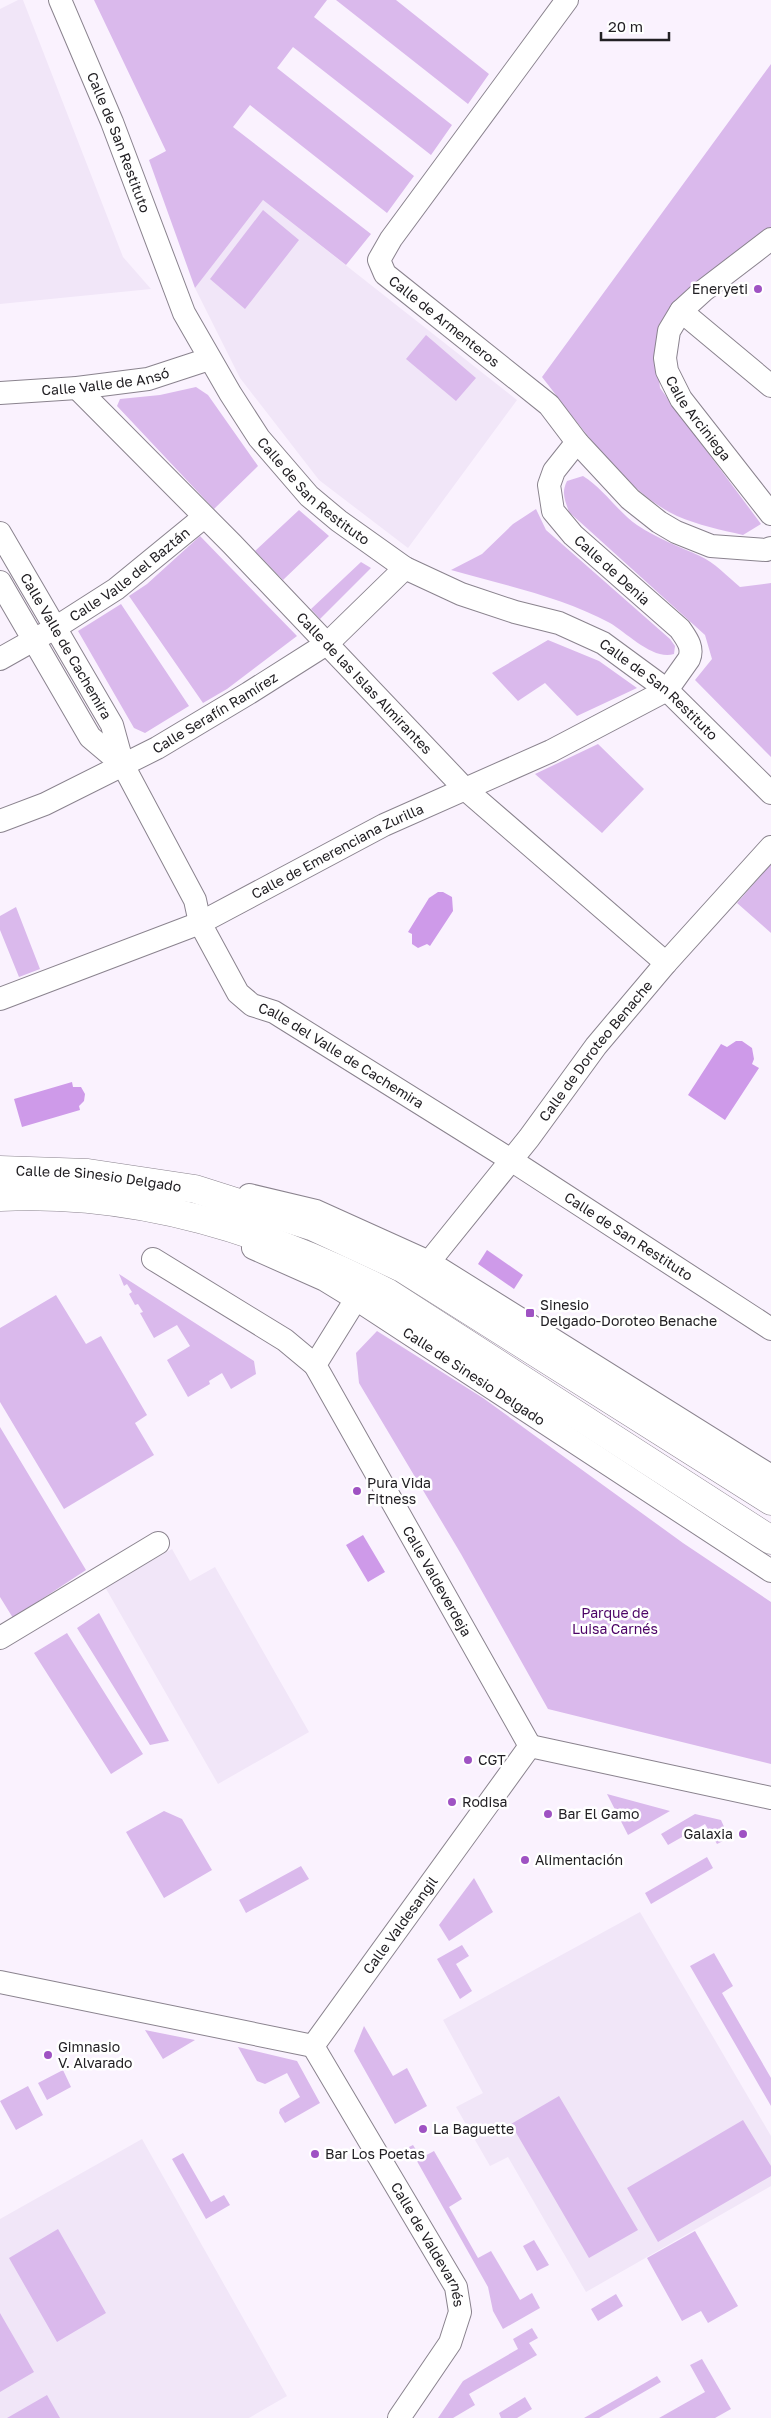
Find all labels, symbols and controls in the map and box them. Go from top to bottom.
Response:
scale bar [601,10,668,42]
text: 20 m [608,17,643,35]
street label: Calle de San Restituto [84,69,154,215]
street label: Calle de Armenteros [386,272,503,370]
place label: Eneryeti [692,280,748,297]
marker: Eneryeti [752,283,764,295]
street label: Calle Valle de Ansó [41,364,171,398]
street label: Calle Arciniega [663,373,735,464]
street label: Calle de San Restituto [254,433,373,548]
street label: Calle Valle del Baztán [66,523,193,625]
street label: Calle de Denia [571,531,654,608]
street label: Calle Valle de Cachemira [17,570,116,722]
street label: Calle de las Islas Almirantes [293,608,436,757]
street label: Calle de San Restituto [596,634,722,743]
street label: Calle Serafín Ramírez [149,668,280,757]
street label: Calle de Emerenciana Zurilla [248,800,426,902]
street label: Calle de Doroteo Benache [535,977,656,1124]
street label: Calle del Valle de Cachemira [256,999,427,1112]
street label: Calle de Sinesio Delgado [15,1162,183,1195]
street label: Calle de San Restituto [561,1188,696,1284]
place label: Sinesio Delgado-Doroteo Benache [540,1296,717,1329]
marker: Sinesio Delgado-Doroteo Benache [524,1307,536,1319]
street label: Calle de Sinesio Delgado [400,1323,548,1429]
place label: Pura Vida Fitness [367,1474,431,1507]
marker: Pura Vida Fitness [351,1485,363,1497]
street label: Calle Valdeverdeja [399,1523,475,1639]
park label: Parque de Luisa Carnés [572,1604,658,1637]
place label: CGT [478,1751,506,1768]
marker: CGT [462,1754,474,1766]
place label: Rodisa [462,1793,507,1810]
marker: Rodisa [446,1796,458,1808]
place label: Bar El Gamo [558,1805,639,1822]
marker: Bar El Gamo [542,1808,554,1820]
place label: Galaxia [683,1825,733,1842]
marker: Galaxia [737,1828,749,1840]
place label: Alimentación [535,1851,623,1868]
marker: Alimentación [519,1854,531,1866]
street label: Calle Valdesangil [359,1873,441,1977]
place label: Gimnasio V. Alvarado [58,2038,132,2071]
marker: Gimnasio V. Alvarado [42,2049,54,2061]
place label: La Baguette [433,2120,514,2137]
marker: La Baguette [417,2123,429,2135]
place label: Bar Los Poetas [325,2145,425,2162]
marker: Bar Los Poetas [309,2148,321,2160]
street label: Calle de Valdevarnés [388,2179,468,2308]

